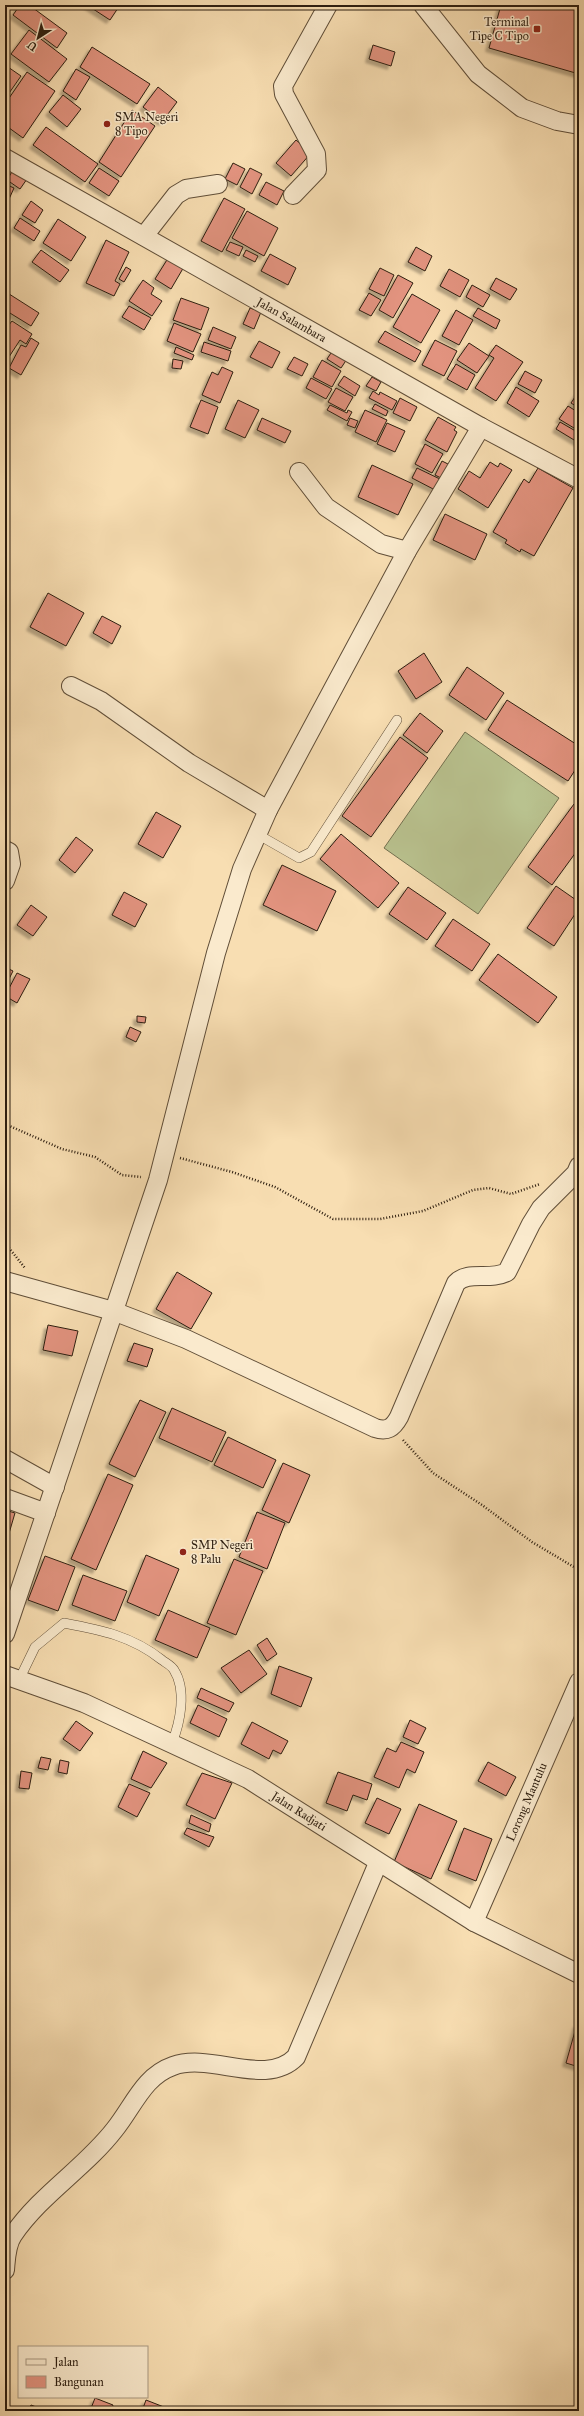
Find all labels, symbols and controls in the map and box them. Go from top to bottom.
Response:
place label: Terminal Tipe C Tipo [469,15,530,43]
north arrow [18,18,58,58]
marker: Terminal Tipe C Tipo [532,24,542,34]
text: U [25,38,40,53]
place label: SMA Negeri 8 Tipo [115,110,179,138]
marker: SMA Negeri 8 Tipo [102,119,112,129]
street label: Jalan Salambara [252,294,330,346]
place label: SMP Negeri 8 Palu [191,1538,254,1566]
marker: SMP Negeri 8 Palu [178,1547,188,1557]
street label: Lorong Mantulu [503,1760,550,1843]
street label: Jalan Radjati [267,1788,330,1834]
legend [18,2346,148,2398]
text: Jalan [52,2355,79,2370]
text: Bangunan [54,2375,104,2390]

